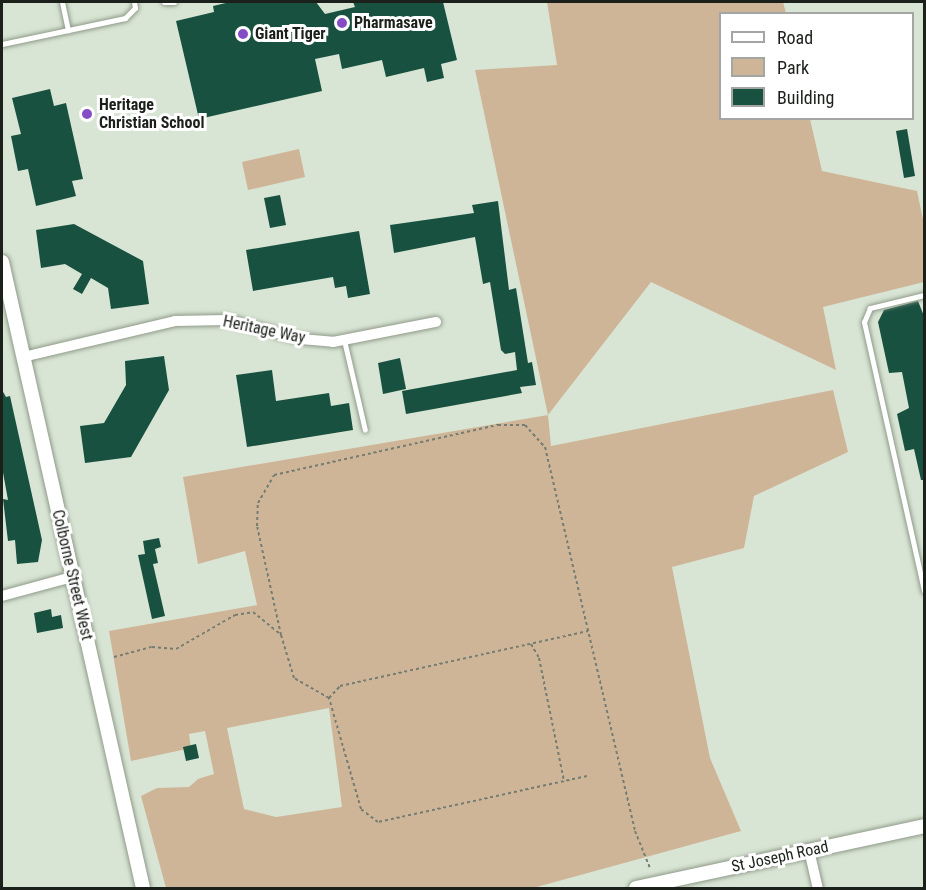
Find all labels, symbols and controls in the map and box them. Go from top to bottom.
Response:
legend [719,12,914,120]
place label: Pharmasave [354,13,433,33]
marker: Pharmasave [335,16,349,30]
place label: Giant Tiger [255,24,326,44]
marker: Giant Tiger [236,27,250,41]
text: Road [777,27,813,48]
text: Park [777,57,809,78]
text: Building [777,87,834,108]
place label: Heritage Christian School [99,95,204,133]
marker: Heritage Christian School [80,107,94,121]
street label: Heritage Way [221,312,307,348]
street label: Colborne Street West [48,508,96,642]
street label: St Joseph Road [730,837,830,877]

